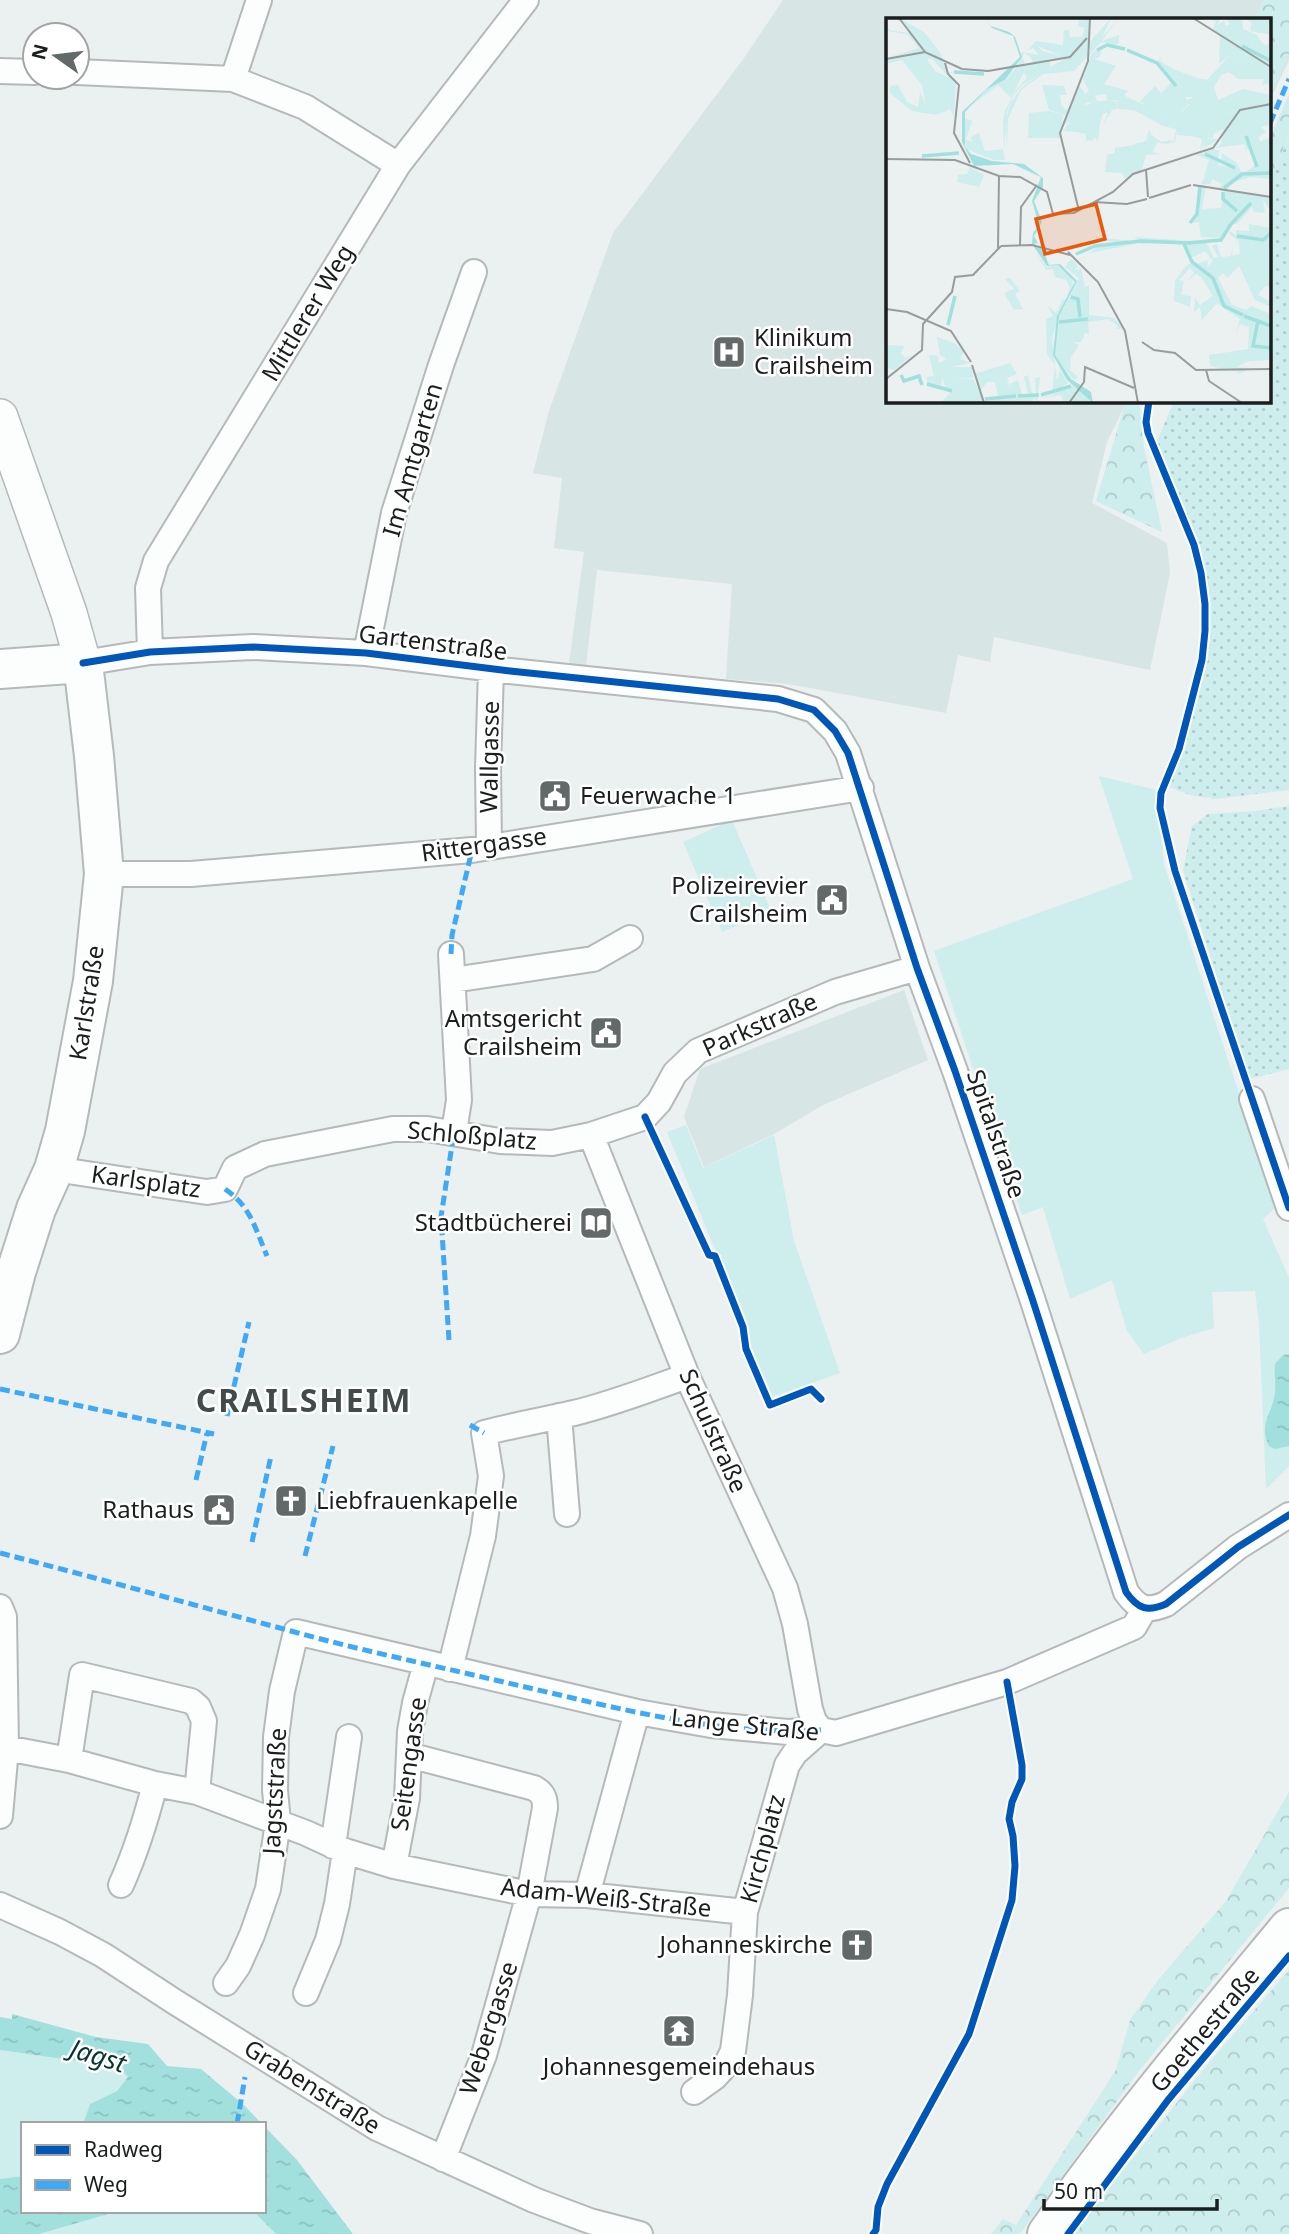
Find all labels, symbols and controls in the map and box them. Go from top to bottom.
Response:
inset map [886,18,1272,402]
north arrow [21,21,91,91]
text: N [25,41,54,63]
street label: Mittlerer Weg [253,238,361,387]
place label: Klinikum Crailsheim [754,320,873,381]
hospital icon: Klinikum Crailsheim [710,333,748,371]
street label: Im Amtgarten [374,379,449,540]
street label: Gartenstraße [357,616,509,667]
street label: Wallgasse [471,700,506,813]
public building icon: Feuerwache 1 [536,777,574,815]
place label: Feuerwache 1 [580,778,736,811]
street label: Rittergasse [419,818,549,869]
place label: Polizeirevier Crailsheim [671,868,808,929]
public building icon: Polizeirevier Crailsheim [813,881,851,919]
street label: Karlstraße [60,943,111,1063]
street label: Parkstraße [697,984,822,1064]
place label: Amtsgericht Crailsheim [445,1001,582,1062]
public building icon: Amtsgericht Crailsheim [587,1014,625,1052]
street label: Spitalstraße [960,1065,1035,1202]
street label: Schloßplatz [406,1112,538,1157]
street label: Karlsplatz [89,1157,203,1205]
library icon: Stadtbücherei [577,1204,615,1242]
place label: Stadtbücherei [415,1205,572,1238]
street label: Schulstraße [672,1363,756,1498]
district label: CRAILSHEIM [196,1378,412,1421]
church icon: Liebfrauenkapelle [272,1482,310,1520]
place label: Liebfrauenkapelle [316,1483,518,1516]
public building icon: Rathaus [200,1491,238,1529]
place label: Rathaus [102,1492,194,1525]
street label: Seitengasse [382,1695,433,1833]
street label: Lange Straße [669,1699,821,1748]
street label: Jagststraße [254,1727,293,1857]
street label: Kirchplatz [731,1791,792,1907]
street label: Adam-Weiß-Straße [499,1869,713,1924]
church icon: Johanneskirche [838,1926,876,1964]
place label: Johanneskirche [658,1927,832,1960]
street label: Webergasse [451,1957,525,2098]
street label: Goethestraße [1142,1959,1266,2099]
temple icon: Johannesgemeindehaus [660,2012,698,2050]
water label: Jagst [61,2028,132,2081]
street label: Grabenstraße [238,2031,387,2141]
place label: Johannesgemeindehaus [541,2049,815,2082]
legend [21,2122,266,2213]
text: Radweg [84,2135,163,2163]
scale bar [1044,2168,1217,2212]
text: Weg [84,2170,128,2198]
text: 50 m [1054,2177,1103,2205]

